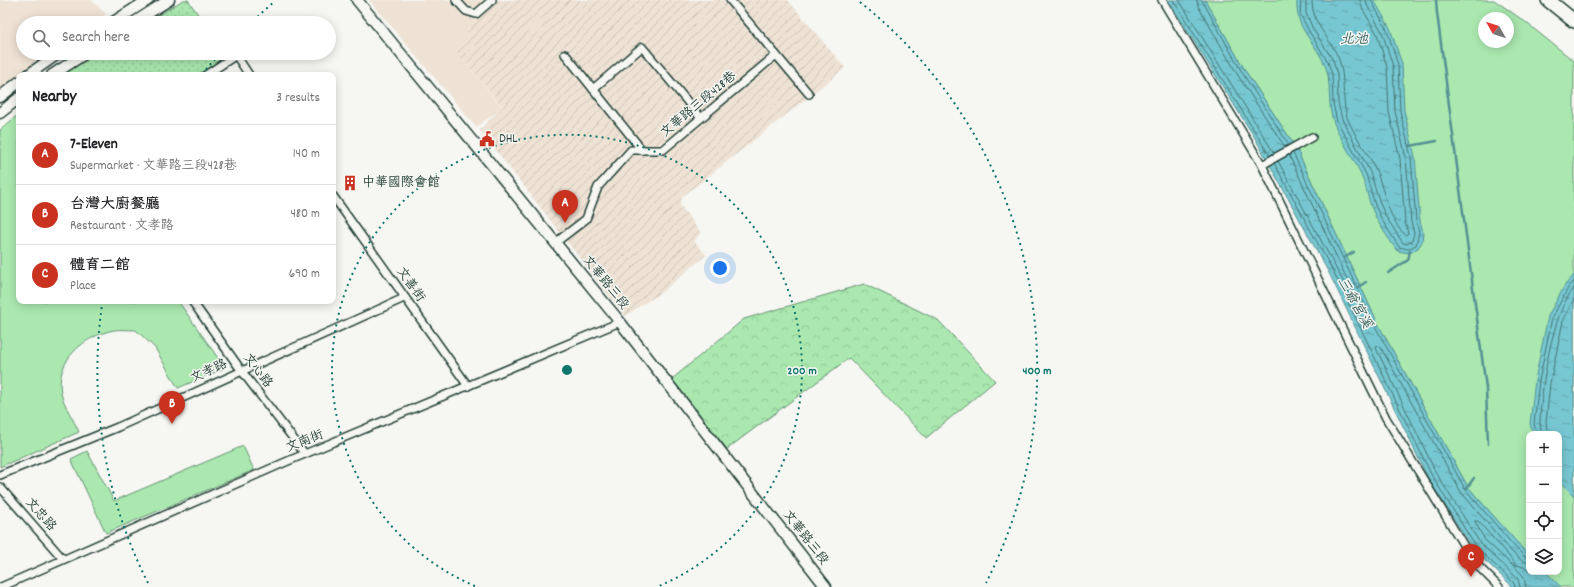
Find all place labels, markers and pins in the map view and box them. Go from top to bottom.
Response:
public building icon: DHL [478,130,496,148]
place label: DHL [499,130,518,149]
building icon: 中華國際會館 [341,174,359,192]
place label: 中華國際會館 [362,174,440,193]
pin: A [552,190,578,223]
centre of rings [560,363,574,377]
pin: B [159,391,185,424]
pin: C [1458,544,1484,577]

